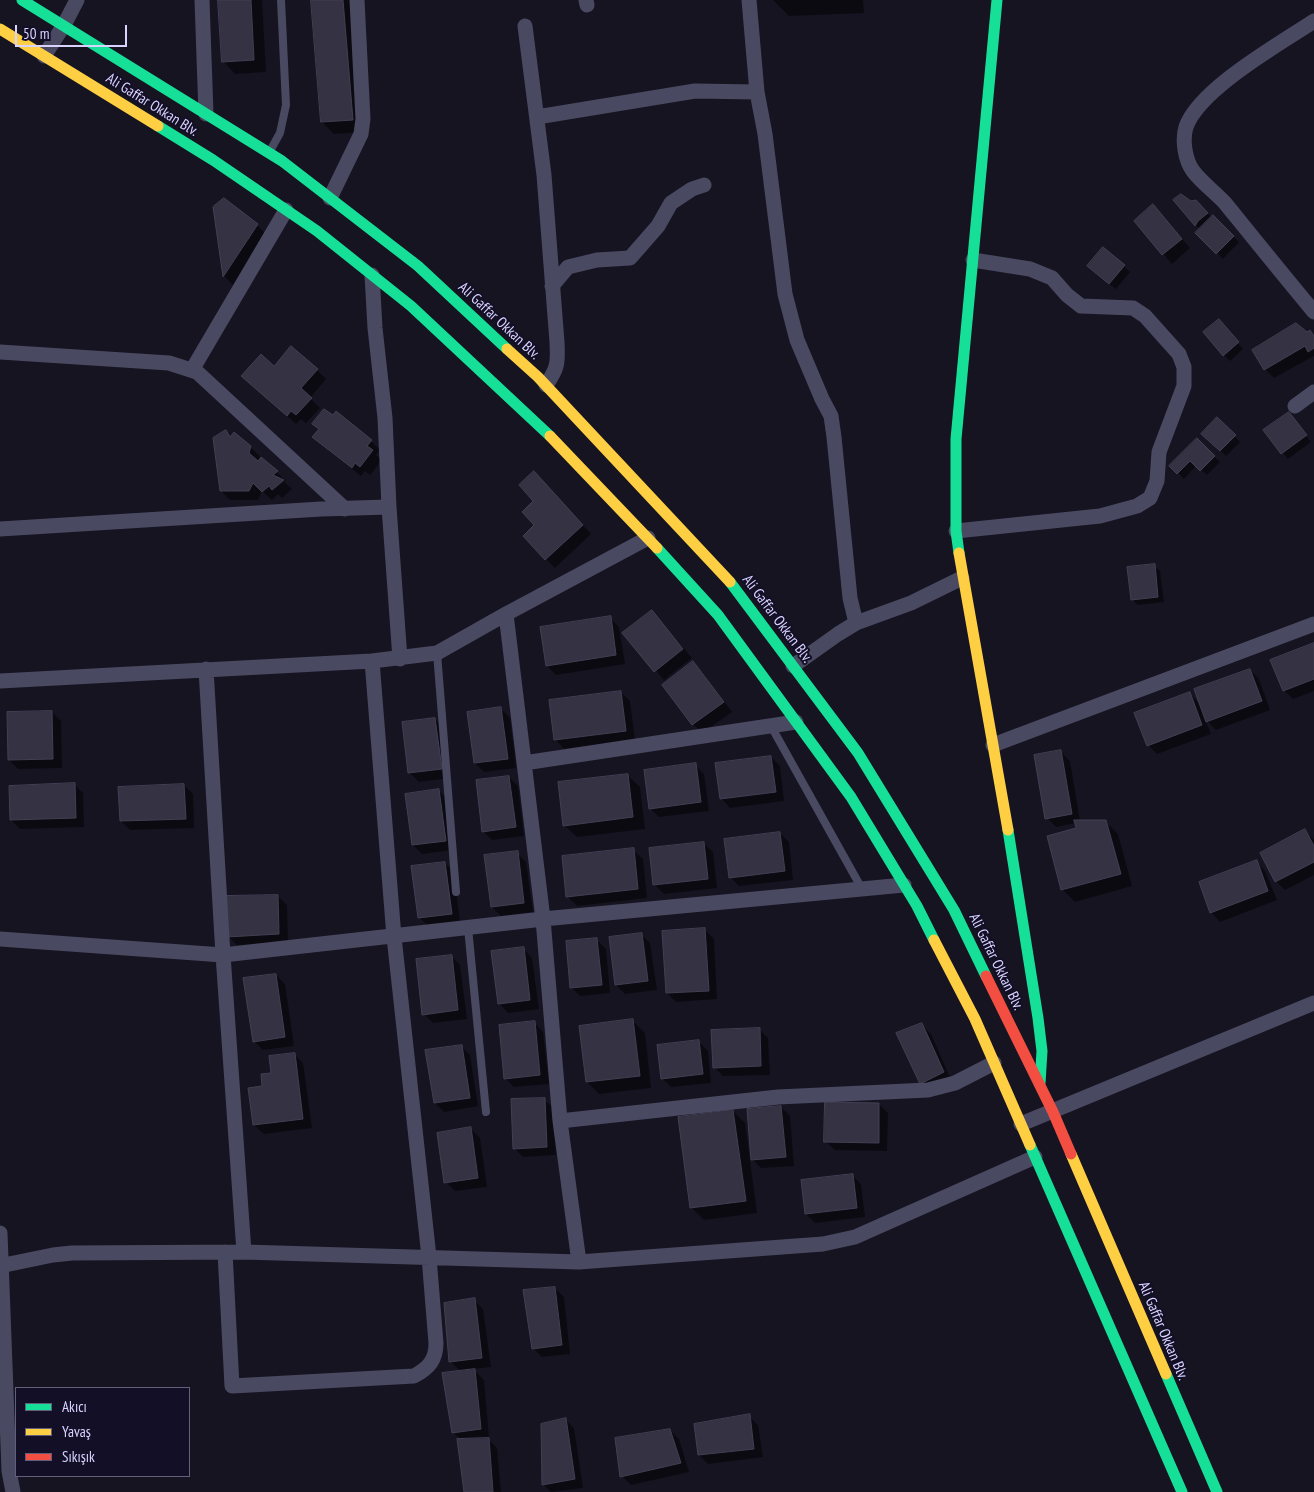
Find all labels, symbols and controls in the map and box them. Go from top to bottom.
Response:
scale bar [18,15,130,47]
text: 50 m [23,24,49,43]
street label: Ali Gaffar Okkan Blv. [103,69,201,141]
street label: Ali Gaffar Okkan Blv. [454,279,544,363]
street label: Ali Gaffar Okkan Blv. [738,572,816,666]
street label: Ali Gaffar Okkan Blv. [965,911,1027,1013]
street label: Ali Gaffar Okkan Blv. [1134,1279,1192,1383]
legend [15,1387,190,1477]
text: Akıcı [62,1397,87,1416]
text: Yavaş [62,1422,91,1441]
text: Sıkışık [62,1447,95,1466]

